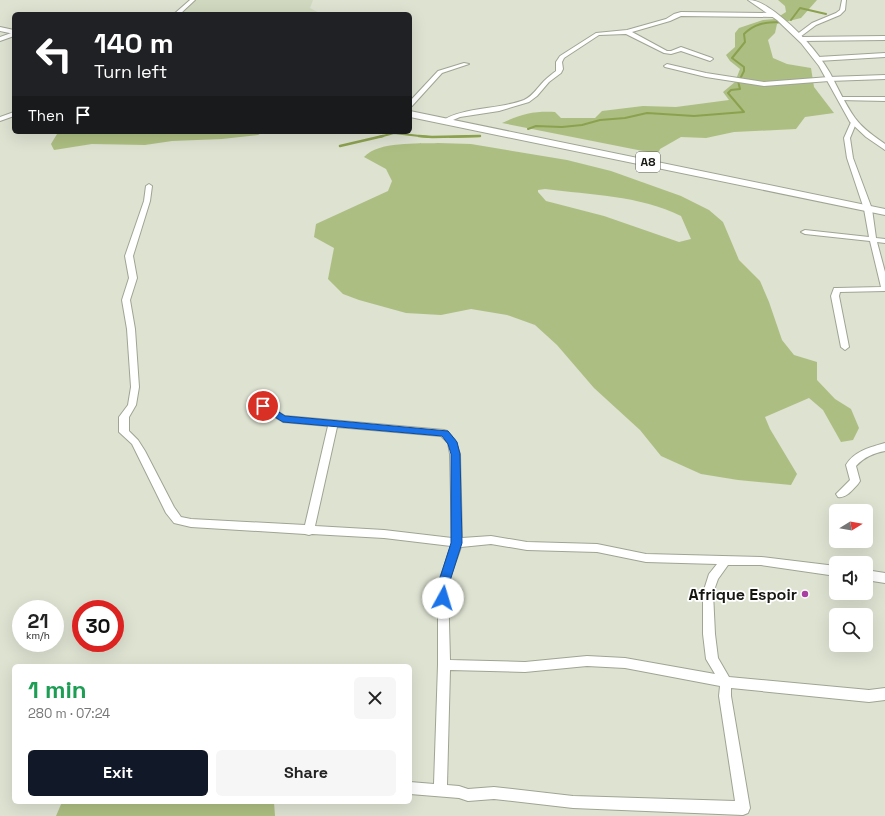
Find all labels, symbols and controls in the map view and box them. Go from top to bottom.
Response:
text: 140 m [94,25,174,61]
icon: left [28,28,80,80]
text: Turn left [94,60,167,83]
icon: arrive [72,104,94,126]
text: Then [28,106,64,125]
road number: A8 [636,152,660,172]
pin [246,389,280,423]
icon: arrive [252,395,274,417]
north arrow [829,504,873,548]
map controls [829,504,873,652]
button: sound [829,556,873,600]
position arrow [422,577,464,619]
place label: Afrique Espoir [689,584,797,605]
marker: Afrique Espoir [800,589,810,599]
speed limit sign: 30 [72,600,124,652]
text: 21 [28,608,48,634]
button: search [829,608,873,652]
text: km/h [26,629,50,642]
text: 1 min [28,674,87,705]
button: close [354,677,396,719]
text: 280 m · 07:24 [28,705,110,722]
button: Exit [28,750,208,796]
button: Share [216,750,396,796]

